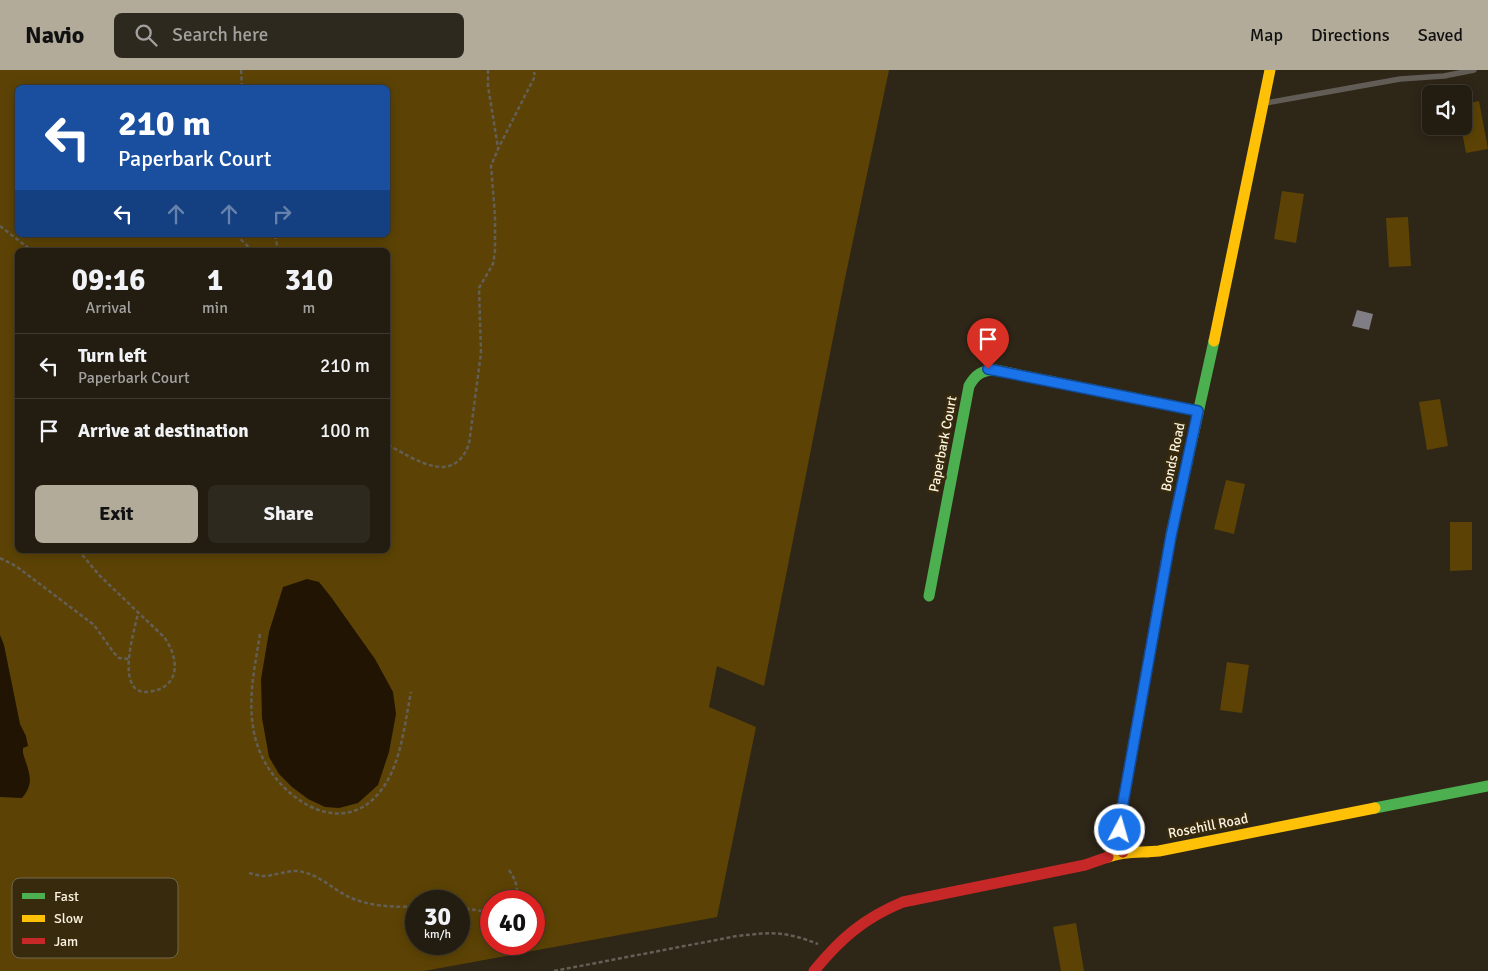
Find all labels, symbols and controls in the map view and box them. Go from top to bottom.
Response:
search box [114,13,464,58]
text: Navio [25,20,84,50]
icon: search [132,21,160,49]
text: Search here [172,23,268,47]
text: Map [1250,24,1283,46]
text: Directions [1311,24,1390,46]
text: Saved [1418,24,1463,46]
map controls [1422,85,1472,135]
button: sound [1422,85,1472,135]
text: 210 m [118,102,211,145]
icon: left [35,105,100,170]
text: Paperbark Court [118,145,272,172]
icon: left [109,200,137,228]
icon: ahead [162,200,190,228]
icon: ahead [215,200,243,228]
icon: right [268,200,296,228]
text: 09:16 [72,262,145,299]
text: 1 [207,262,223,299]
text: 310 [285,262,333,299]
text: Arrival [85,298,132,318]
text: min [202,298,228,318]
text: m [303,298,315,318]
pin [967,318,1009,369]
icon: arrive [974,325,1002,353]
text: Turn left [78,344,147,368]
icon: left [35,352,63,380]
text: 210 m [320,354,370,378]
text: Paperbark Court [78,368,190,388]
street label: Paperbark Court [925,394,961,494]
icon: arrive [35,417,63,445]
text: Arrive at destination [78,419,249,443]
text: 100 m [320,419,370,443]
street label: Bonds Road [1157,421,1189,493]
button: Exit [35,485,198,543]
button: Share [208,485,370,543]
position arrow [1093,803,1145,855]
street label: Rosehill Road [1167,810,1249,842]
legend [12,878,178,958]
text: Fast [54,888,79,905]
speed limit sign: 40 [480,890,545,955]
text: 30 [424,901,451,932]
text: Slow [54,910,83,927]
text: km/h [424,927,451,942]
text: Jam [54,933,78,950]

